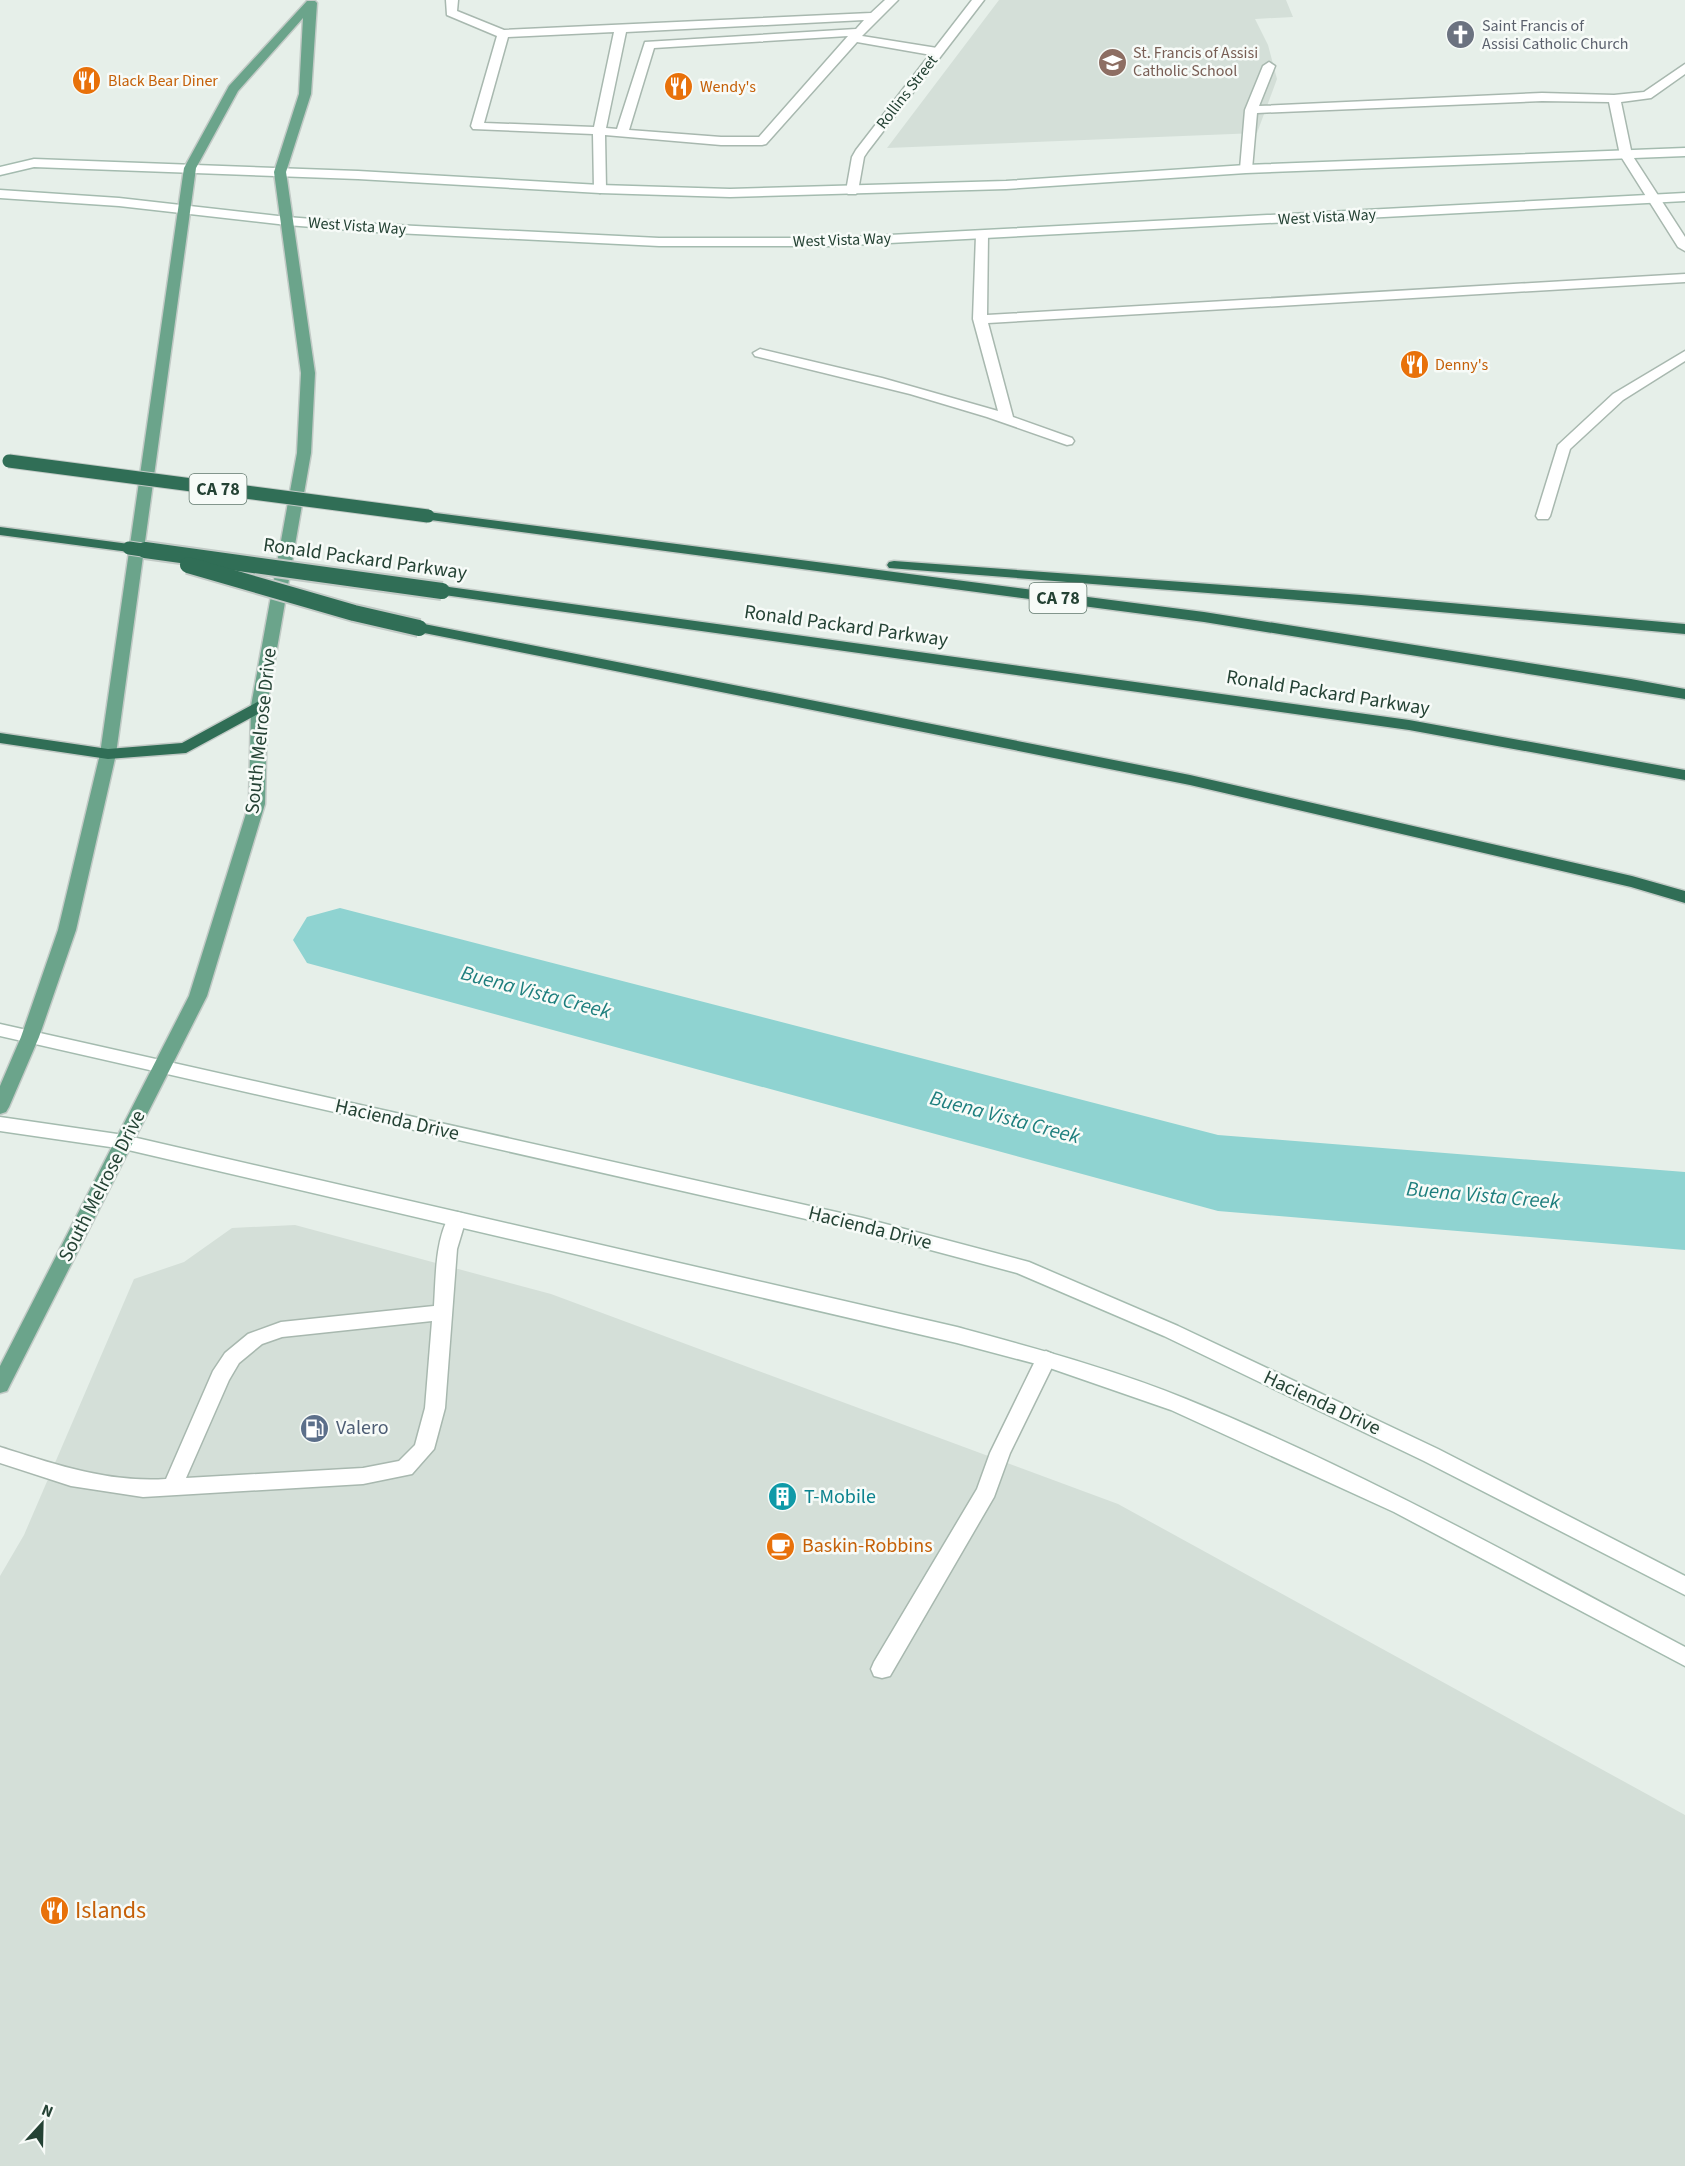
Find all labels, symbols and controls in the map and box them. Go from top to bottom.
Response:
place label: Saint Francis of Assisi Catholic Church [1482,15,1628,55]
church icon: Saint Francis of Assisi Catholic Church [1445,19,1477,51]
place label: St. Francis of Assisi Catholic School [1133,42,1258,82]
school or university icon: St. Francis of Assisi Catholic School [1096,46,1128,78]
street label: Rollins Street [871,50,943,134]
restaurant icon: Black Bear Diner [71,65,103,97]
place label: Black Bear Diner [108,70,218,92]
restaurant icon: Wendy's [663,71,695,103]
place label: Wendy's [700,76,756,98]
street label: West Vista Way [1277,203,1377,231]
street label: West Vista Way [307,212,407,240]
street label: West Vista Way [793,227,892,253]
restaurant icon: Denny's [1398,349,1430,381]
place label: Denny's [1435,354,1488,376]
road number: CA 78 [190,474,246,504]
street label: Ronald Packard Parkway [261,531,469,587]
road number: CA 78 [1030,583,1086,613]
street label: Ronald Packard Parkway [742,598,950,654]
street label: South Melrose Drive [238,647,284,815]
street label: Ronald Packard Parkway [1224,663,1432,723]
water label: Buena Vista Creek [458,958,615,1027]
water label: Buena Vista Creek [927,1083,1084,1152]
street label: Hacienda Drive [332,1092,462,1148]
street label: South Melrose Drive [52,1105,152,1267]
water label: Buena Vista Creek [1405,1173,1562,1217]
street label: Hacienda Drive [805,1199,935,1257]
street label: Hacienda Drive [1259,1364,1385,1442]
fuel station icon: Valero [299,1412,331,1444]
place label: Valero [336,1414,389,1442]
building icon: T-Mobile [767,1481,799,1513]
place label: T-Mobile [804,1483,876,1511]
cafe icon: Baskin-Robbins [765,1530,797,1562]
place label: Baskin-Robbins [802,1532,933,1560]
place label: Islands [75,1893,146,1928]
restaurant icon: Islands [38,1894,70,1926]
north arrow [12,2094,72,2154]
text: N [38,2099,56,2123]

